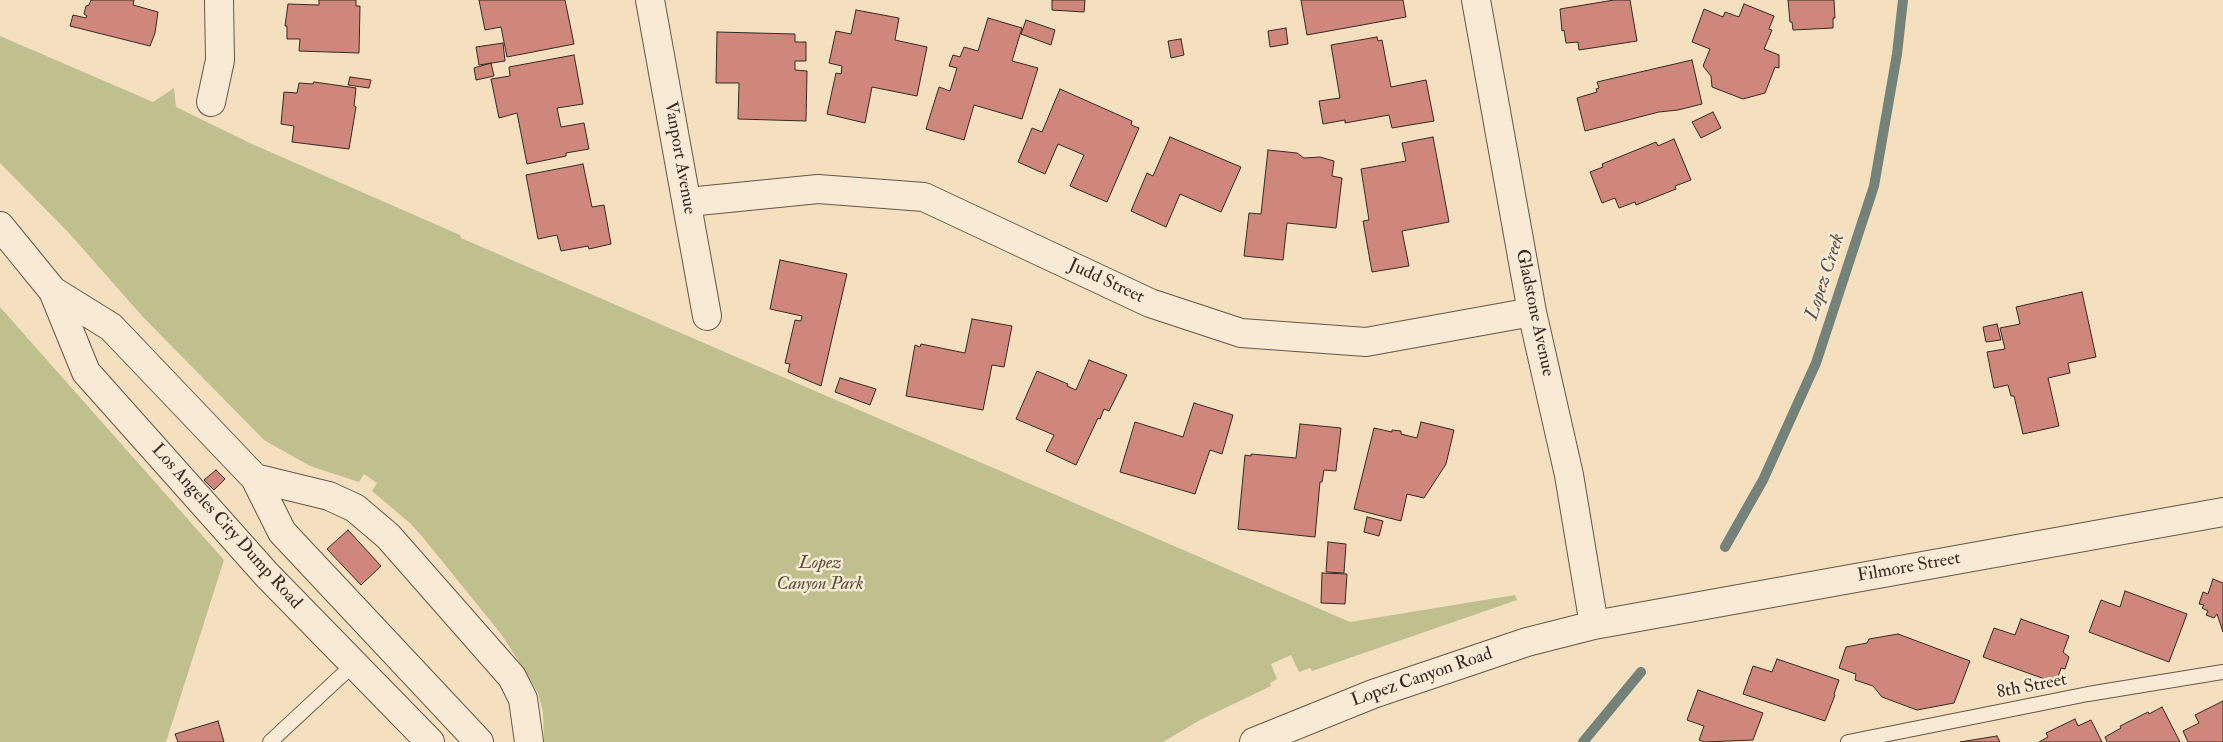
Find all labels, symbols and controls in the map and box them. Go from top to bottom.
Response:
street label: Vanport Avenue [658,100,700,216]
water label: Lopez Creek [1801,231,1851,323]
street label: Gladstone Avenue [1510,248,1558,378]
street label: Judd Street [1065,255,1147,309]
street label: Los Angeles City Dump Road [146,440,306,614]
street label: Filmore Street [1856,548,1962,588]
park label: Lopez Canyon Park [777,553,863,596]
street label: Lopez Canyon Road [1349,644,1495,712]
street label: 8th Street [1995,670,2069,704]

